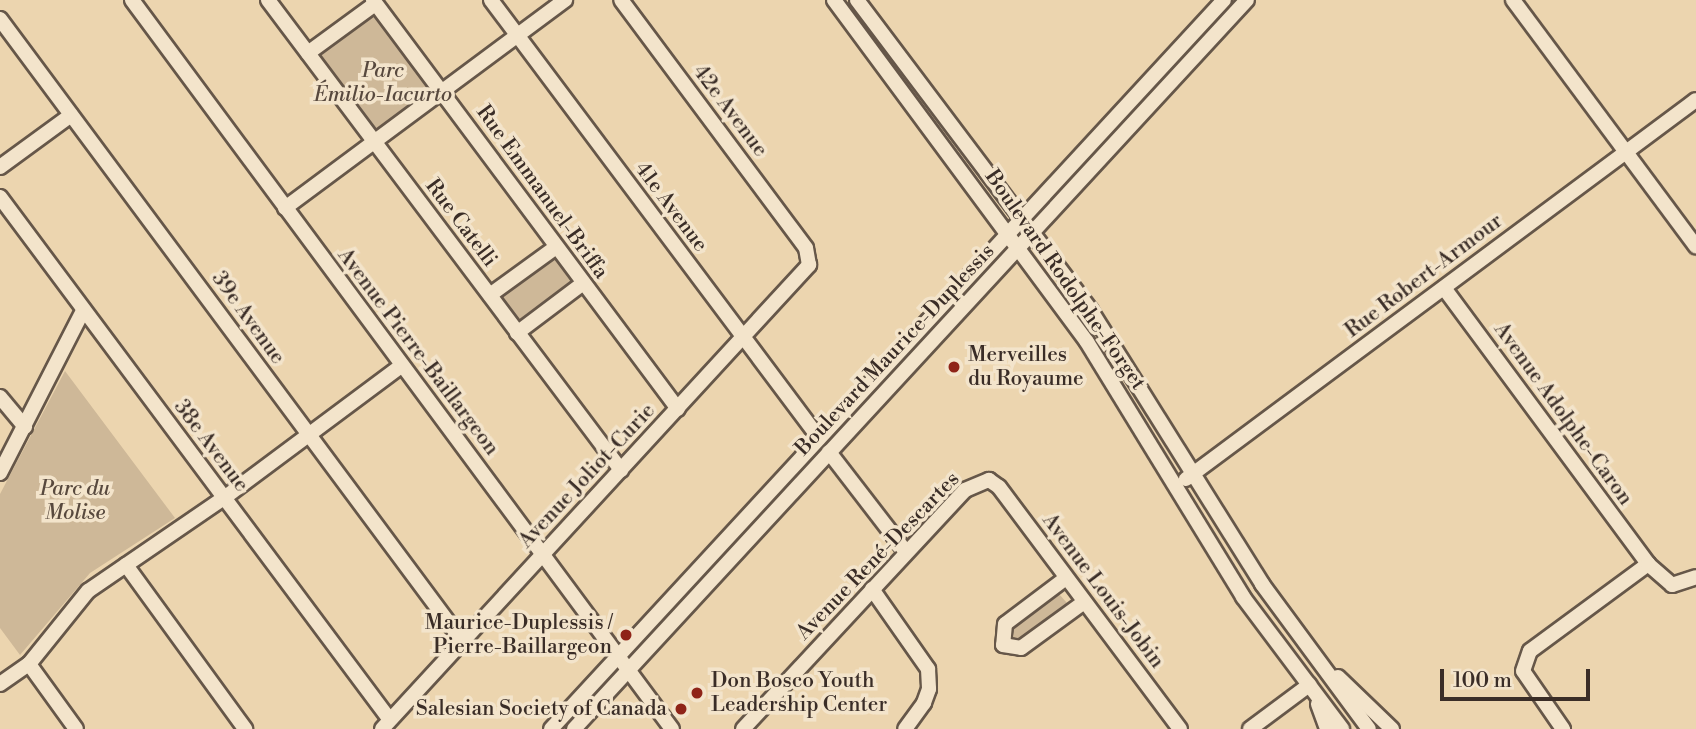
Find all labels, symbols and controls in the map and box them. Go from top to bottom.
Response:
park label: Parc Émilio-Iacurto [314,58,452,108]
street label: 42e Avenue [687,60,773,162]
street label: Rue Emmanuel-Briffa [471,100,613,284]
street label: 41e Avenue [629,157,713,257]
street label: Boulevard Rodolphe-Forget [979,165,1151,395]
street label: Rue Catelli [420,174,502,272]
street label: Rue Robert-Armour [1340,209,1508,343]
street label: Boulevard Maurice-Duplessis [790,239,1000,461]
street label: Avenue Pierre-Baillargeon [332,244,504,460]
street label: 39e Avenue [206,267,290,369]
street label: Avenue Adolphe-Caron [1488,318,1638,510]
place label: Merveilles du Royaume [968,342,1084,392]
marker: Merveilles du Royaume [946,359,962,375]
street label: 38e Avenue [168,395,254,497]
street label: Avenue Joliot-Curie [513,398,661,554]
street label: Avenue René-Descartes [791,467,965,645]
park label: Parc du Molise [40,476,110,526]
street label: Avenue Louis-Jobin [1037,509,1169,673]
place label: Maurice-Duplessis / Pierre-Baillargeon [425,610,612,660]
marker: Maurice-Duplessis / Pierre-Baillargeon [618,627,634,643]
scale bar [1444,656,1594,700]
place label: Don Bosco Youth Leadership Center [711,668,887,718]
text: 100 m [1453,668,1512,694]
marker: Don Bosco Youth Leadership Center [689,685,705,701]
place label: Salesian Society of Canada [416,696,667,722]
marker: Salesian Society of Canada [673,701,689,717]

